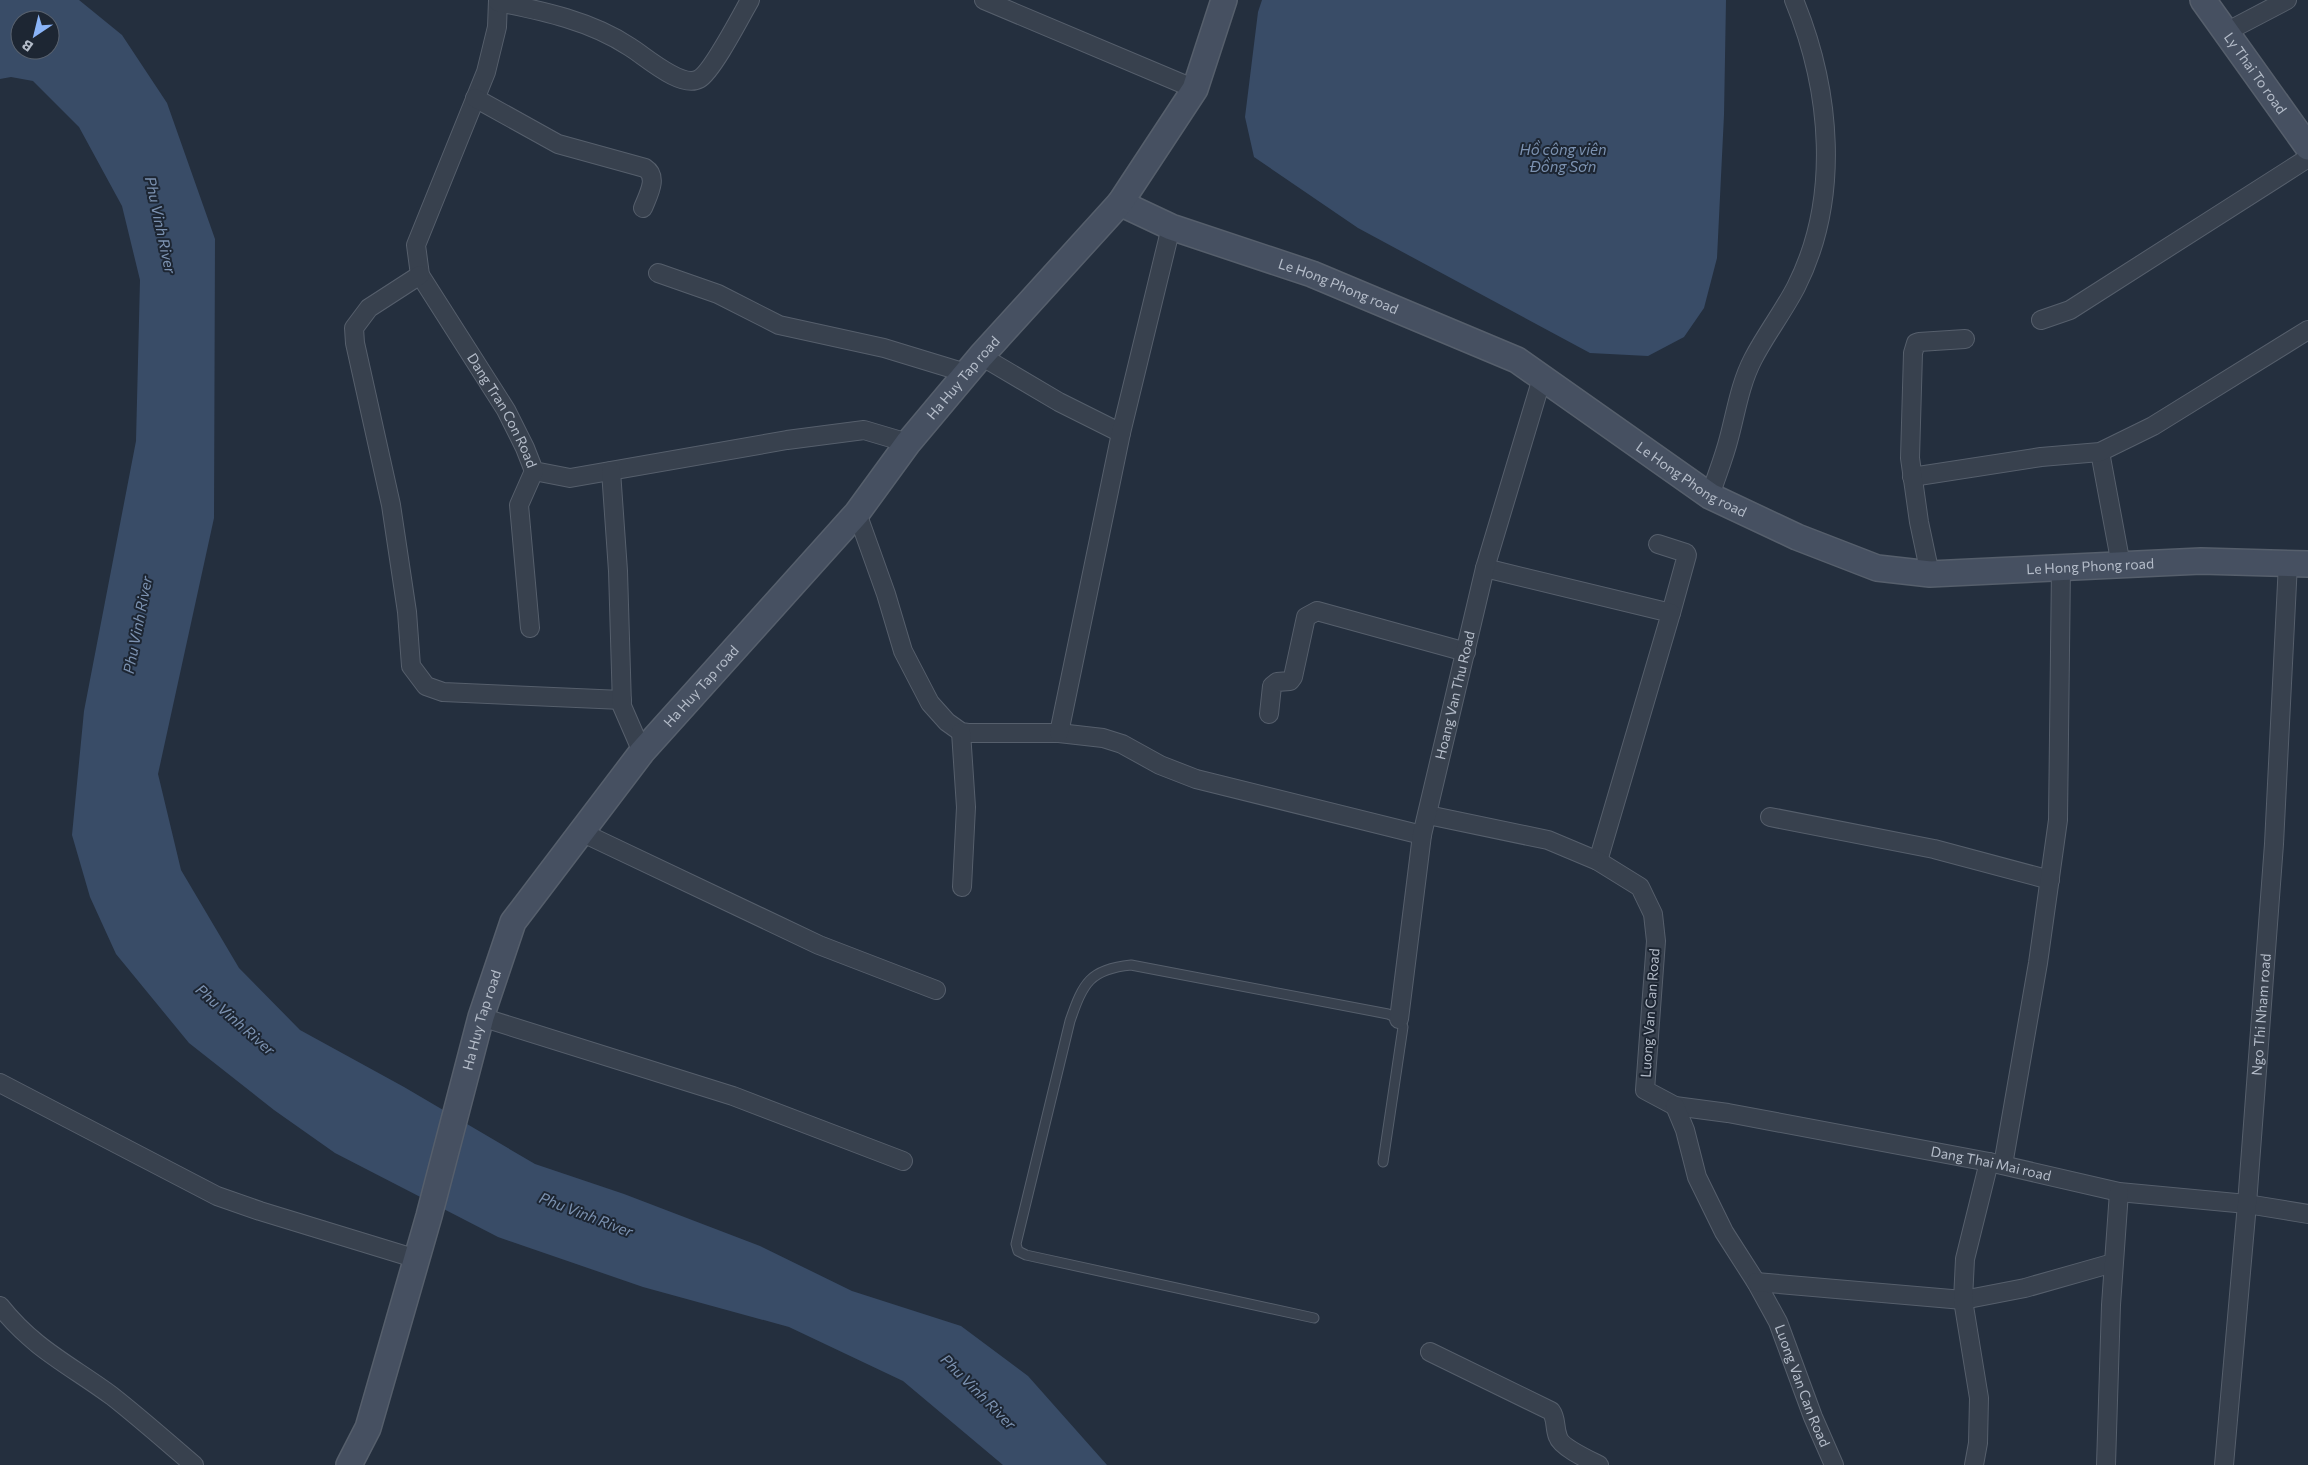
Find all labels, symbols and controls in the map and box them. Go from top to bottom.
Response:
north arrow [10,10,60,60]
street label: Ly Thai To road [2221,29,2291,117]
text: B [19,36,36,56]
water label: Hồ công viên Đồng Sơn [1519,140,1607,175]
water label: Phu Vinh River [142,175,180,276]
street label: Le Hong Phong road [1276,254,1401,317]
street label: Ha Huy Tap road [923,332,1003,423]
street label: Dang Tran Con Road [464,350,541,470]
street label: Le Hong Phong road [1633,438,1750,520]
street label: Le Hong Phong road [2026,554,2154,577]
water label: Phu Vinh River [119,574,155,675]
street label: Hoang Van Thu Road [1431,629,1478,761]
street label: Ha Huy Tap road [660,642,742,730]
street label: Luong Van Can Road [1636,948,1663,1078]
street label: Ngo Thi Nham road [2248,953,2274,1076]
street label: Ha Huy Tap road [458,968,504,1072]
water label: Phu Vinh River [192,980,280,1059]
street label: Dang Thai Mai road [1929,1142,2053,1184]
water label: Phu Vinh River [537,1188,637,1241]
street label: Luong Van Can Road [1772,1322,1834,1449]
water label: Phu Vinh River [937,1350,1021,1433]

